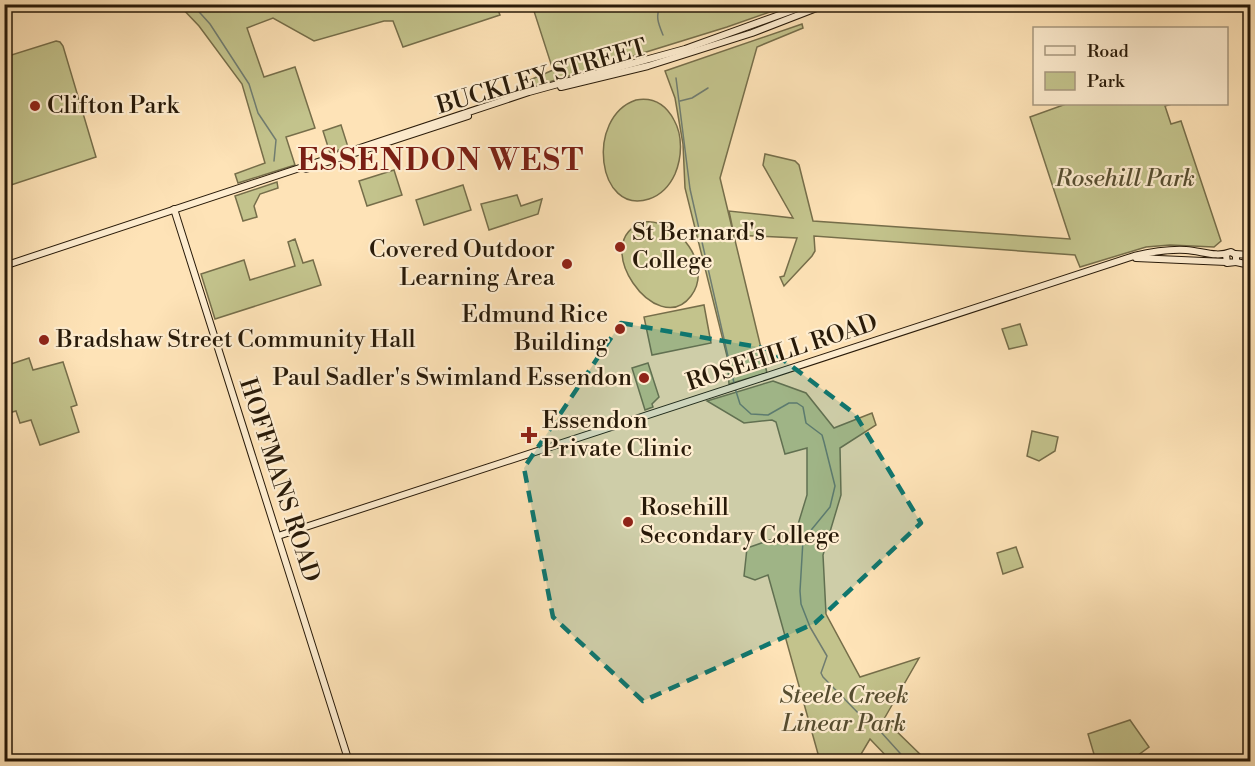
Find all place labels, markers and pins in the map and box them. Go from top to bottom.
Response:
place label: Clifton Park [47,91,180,121]
marker: Clifton Park [28,99,42,113]
place label: St Bernard's College [632,218,765,276]
place label: Covered Outdoor Learning Area [369,235,556,293]
marker: St Bernard's College [613,240,627,254]
marker: Covered Outdoor Learning Area [560,257,574,271]
place label: Edmund Rice Building [461,300,609,358]
marker: Edmund Rice Building [613,322,627,336]
place label: Bradshaw Street Community Hall [55,325,416,355]
marker: Bradshaw Street Community Hall [37,333,51,347]
place label: Paul Sadler's Swimland Essendon [273,363,632,393]
marker: Paul Sadler's Swimland Essendon [637,371,651,385]
place label: Essendon Private Clinic [542,406,692,464]
marker: Essendon Private Clinic [520,426,538,444]
place label: Rosehill Secondary College [640,493,840,551]
marker: Rosehill Secondary College [621,515,635,529]

